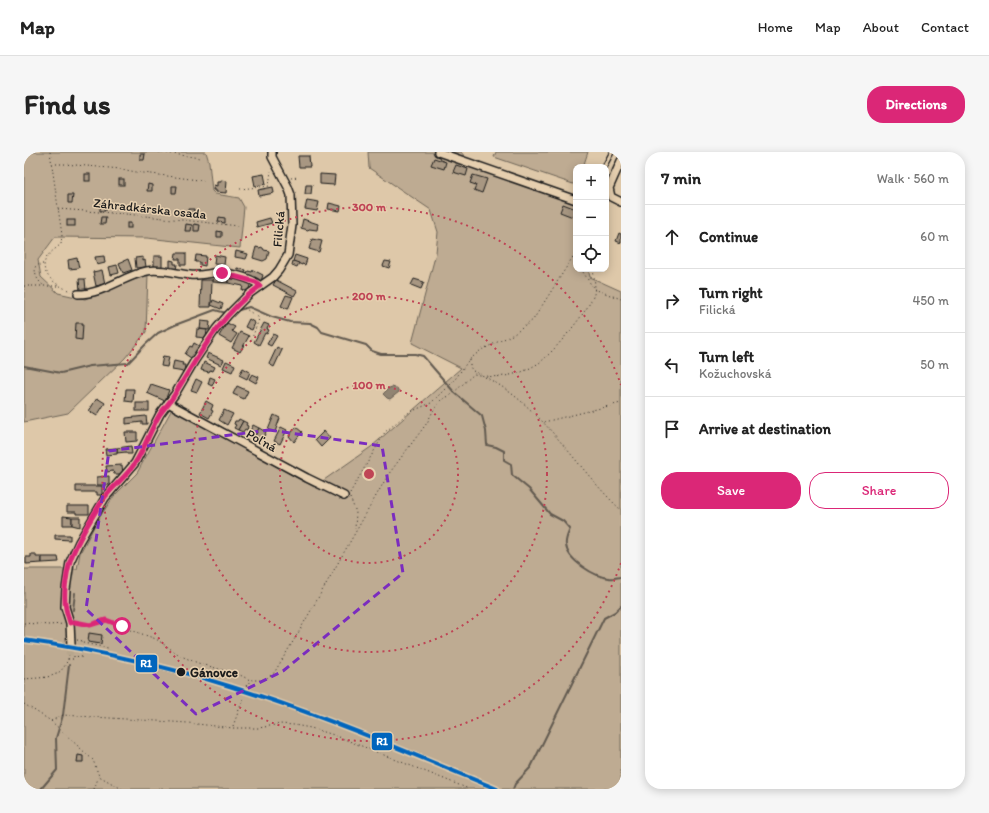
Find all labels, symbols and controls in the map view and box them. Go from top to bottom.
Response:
text: Map [20,16,55,39]
text: Home [758,19,793,36]
text: Map [815,19,841,36]
text: About [863,19,899,36]
text: Contact [921,19,969,36]
button: Directions [867,86,965,123]
text: Find us [24,87,111,121]
map controls [573,164,609,272]
button: + [573,164,609,200]
text: 7 min [661,168,701,188]
text: Walk · 560 m [877,171,949,186]
street label: Záhradkárska osada [93,195,207,222]
text: 300 m [352,200,387,214]
button: − [573,200,609,236]
street label: Filická [269,210,288,248]
icon: ahead [661,226,683,248]
text: Continue [699,228,758,246]
text: 60 m [920,229,949,244]
button: locate [573,236,609,272]
route end [213,264,231,282]
text: Turn right [699,284,763,302]
text: 200 m [352,289,387,303]
icon: right [661,290,683,312]
text: 450 m [912,293,949,308]
text: Filická [699,302,735,317]
text: Turn left [699,348,754,366]
icon: left [661,354,683,376]
text: 50 m [920,357,949,372]
text: Kožuchovská [699,366,771,381]
text: 100 m [352,378,386,392]
icon: arrive [661,418,683,440]
text: Arrive at destination [699,420,831,438]
street label: Poľná [244,426,280,455]
centre of rings [362,467,376,481]
button: Save [661,472,801,509]
button: Share [809,472,949,509]
route start [113,617,131,635]
line badge: R1 [135,654,158,673]
text: R1 [140,657,153,670]
place label: Gánovce [190,665,238,680]
marker: Gánovce [175,666,187,678]
line badge: R1 [371,732,393,751]
text: R1 [376,735,389,748]

